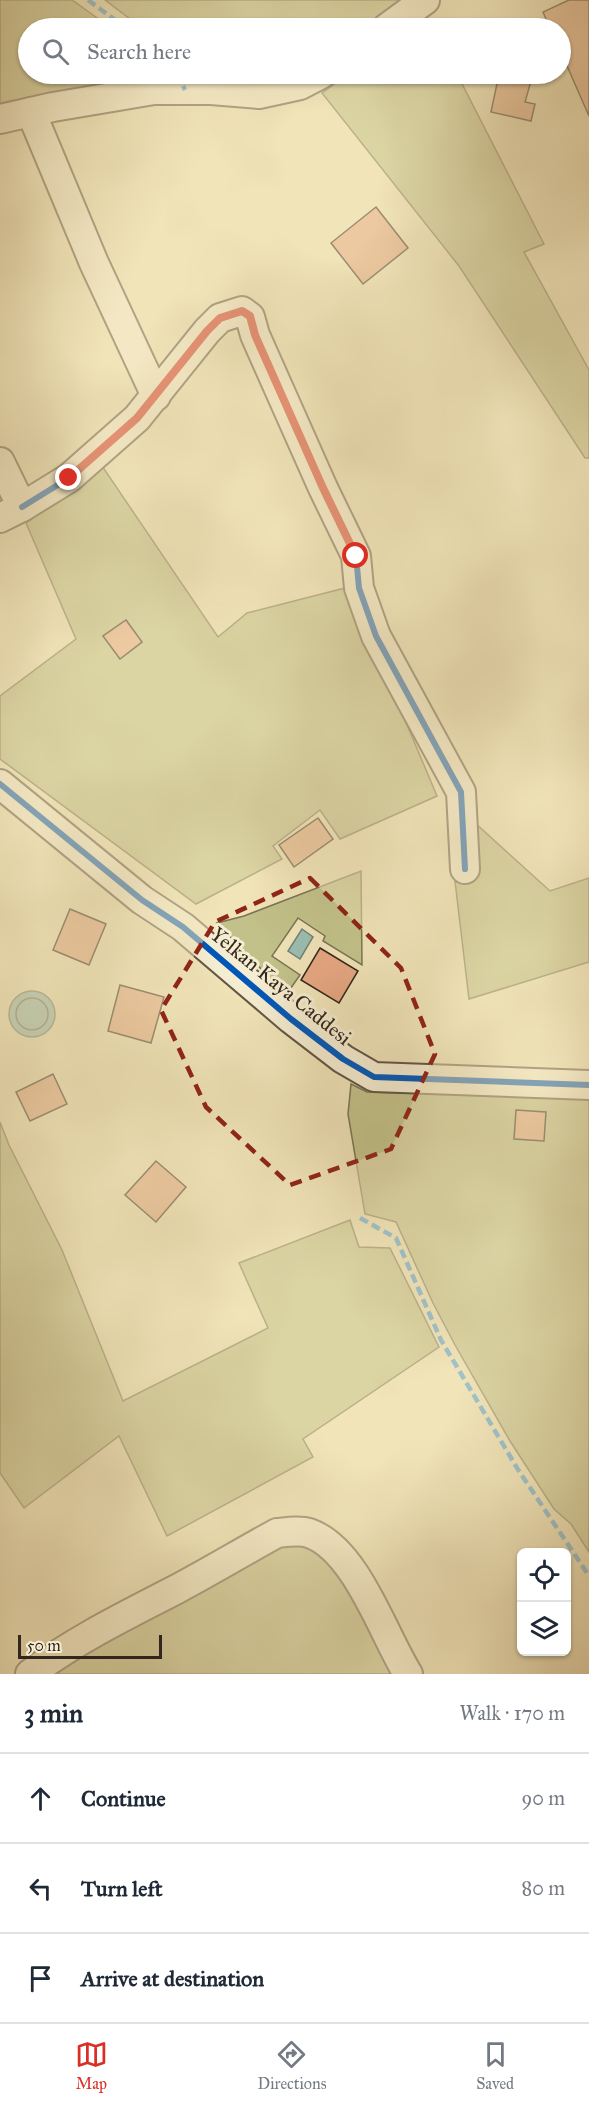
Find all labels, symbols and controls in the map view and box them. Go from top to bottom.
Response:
search box [18,18,571,84]
icon: search [39,35,72,68]
text: Search here [87,38,191,65]
route end [55,464,81,490]
route start [342,542,368,568]
street label: Yelkan Kaya Caddesi [205,921,357,1051]
map controls [517,1548,571,1656]
button: locate [517,1548,571,1602]
button: layers [517,1602,571,1656]
scale bar [18,1632,162,1660]
text: 50 m [27,1636,61,1655]
text: 3 min [24,1697,83,1729]
text: Walk · 170 m [460,1701,565,1725]
icon: ahead [24,1782,57,1815]
text: Continue [81,1785,166,1812]
text: 90 m [522,1786,565,1810]
icon: left [24,1872,57,1905]
text: Turn left [81,1875,163,1902]
text: 80 m [522,1876,565,1900]
icon: arrive [24,1962,57,1995]
text: Arrive at destination [81,1965,264,1992]
tab: Map [75,2038,108,2093]
tab: Directions [258,2038,326,2093]
tab: Saved [476,2038,514,2093]

